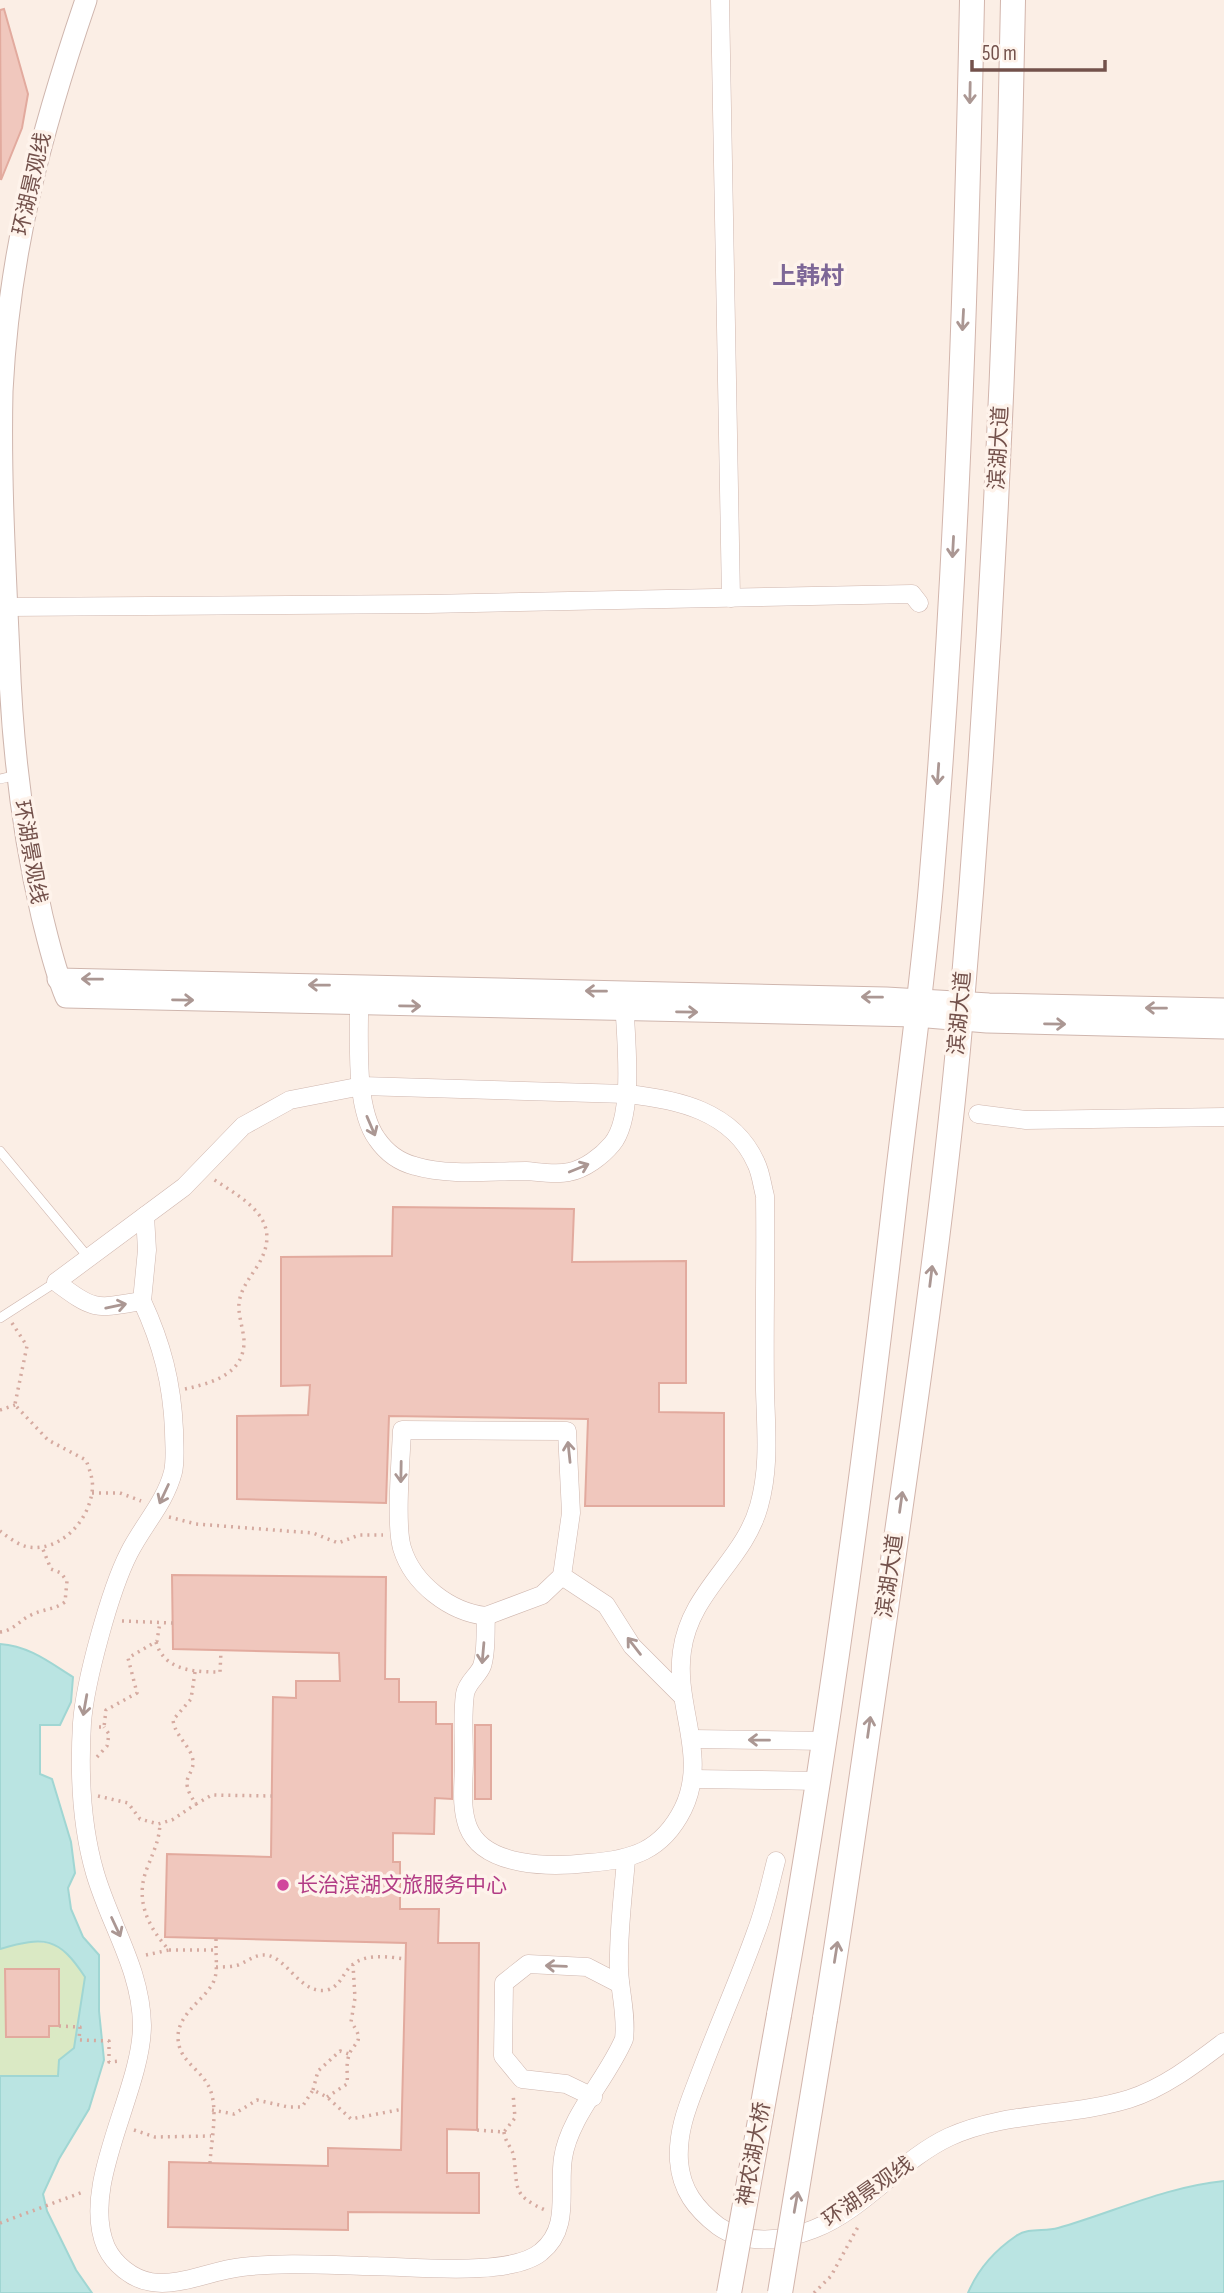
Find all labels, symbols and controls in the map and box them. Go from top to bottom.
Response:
scale bar [972,28,1105,72]
text: 50 m [982,41,1017,66]
one-way arrow [963,81,977,104]
street label: 环湖景观线 [8,130,56,238]
district label: 上韩村 [772,262,844,291]
one-way arrow [957,308,970,331]
street label: 滨湖大道 [984,405,1014,491]
one-way arrow [946,536,959,559]
one-way arrow [932,763,945,786]
street label: 环湖景观线 [9,798,51,906]
street label: 滨湖大道 [944,970,976,1056]
one-way arrow [80,973,103,986]
one-way arrow [308,978,331,991]
one-way arrow [584,984,607,998]
one-way arrow [861,991,884,1004]
one-way arrow [171,994,194,1007]
one-way arrow [399,999,422,1013]
one-way arrow [1145,1001,1168,1015]
one-way arrow [675,1005,698,1019]
one-way arrow [1044,1017,1067,1030]
one-way arrow [365,1115,378,1136]
one-way arrow [568,1160,589,1173]
one-way arrow [924,1265,937,1288]
one-way arrow [104,1298,127,1312]
one-way arrow [562,1441,575,1464]
one-way arrow [394,1460,408,1483]
one-way arrow [157,1483,170,1504]
one-way arrow [895,1491,908,1514]
street label: 滨湖大道 [872,1533,908,1619]
one-way arrow [626,1637,641,1655]
one-way arrow [476,1641,489,1664]
one-way arrow [78,1693,91,1716]
one-way arrow [862,1716,875,1739]
one-way arrow [748,1733,771,1747]
place label: 长治滨湖文旅服务中心 [297,1873,507,1898]
marker: 长治滨湖文旅服务中心 [275,1877,291,1893]
one-way arrow [110,1916,123,1937]
one-way arrow [830,1941,843,1964]
one-way arrow [545,1959,568,1972]
street label: 神农湖大桥 [733,2100,775,2208]
street label: 环湖景观线 [818,2152,918,2232]
one-way arrow [790,2191,803,2214]

